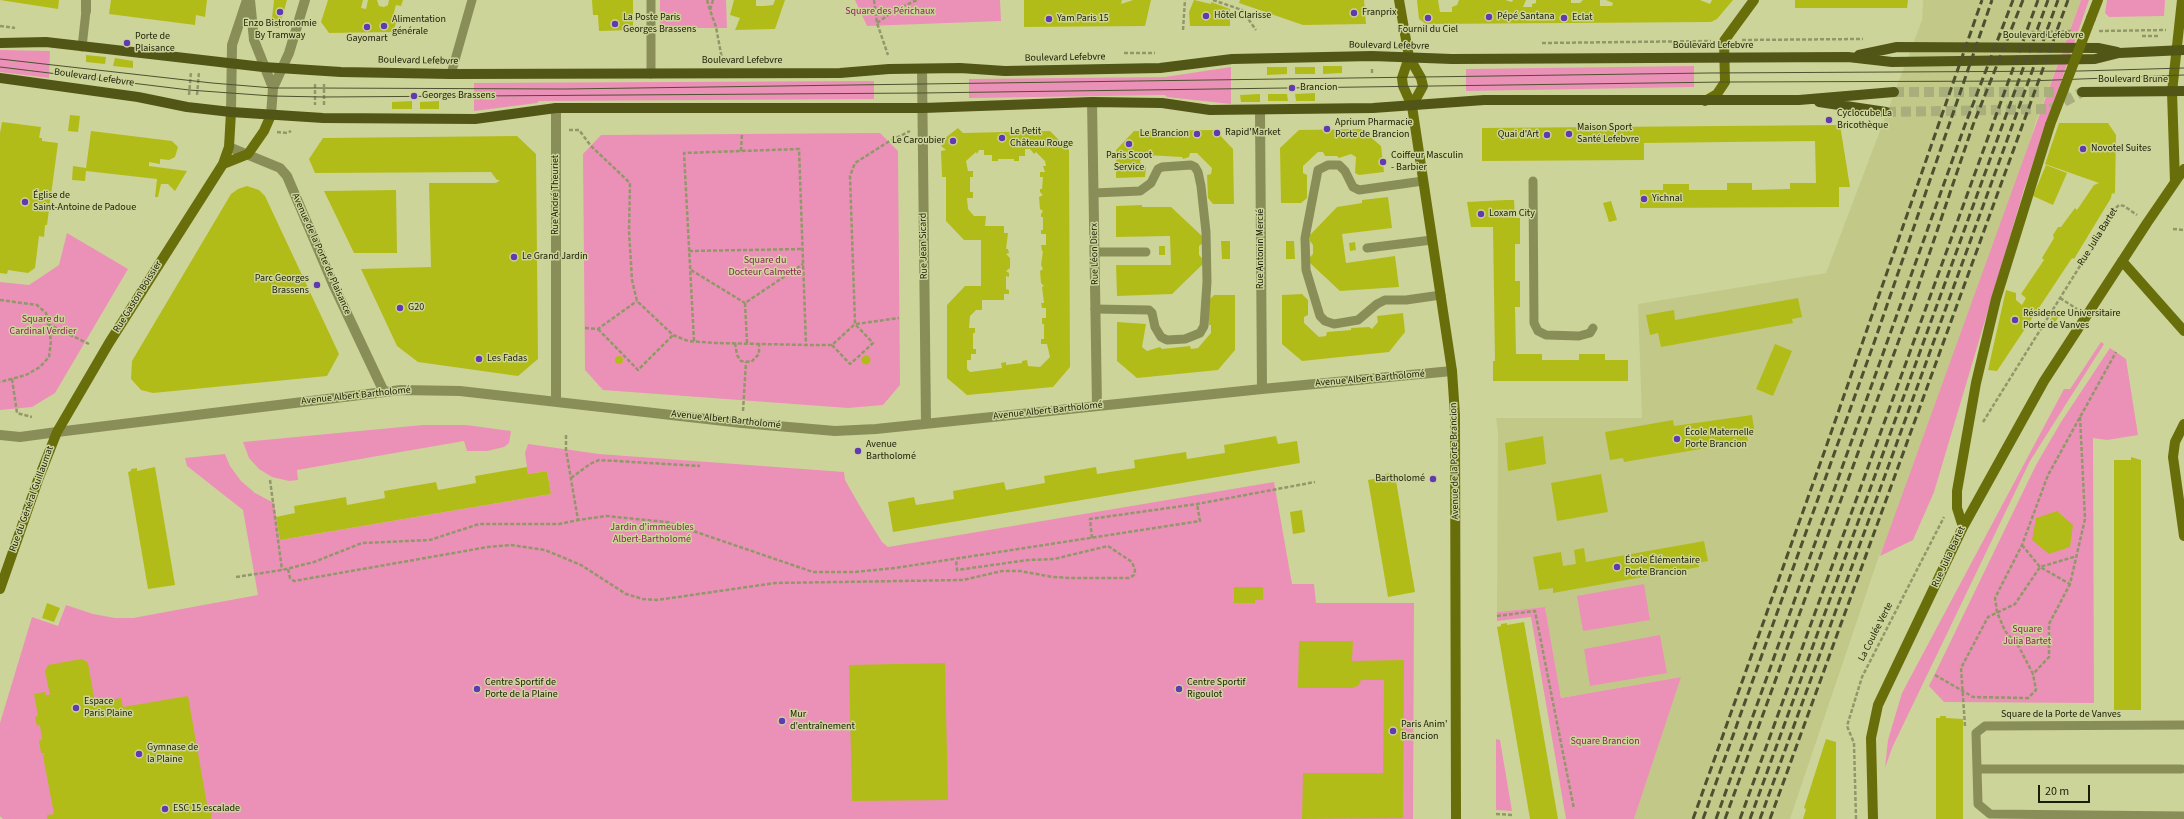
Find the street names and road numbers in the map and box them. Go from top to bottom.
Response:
street label: Boulevard Lefebvre [2003,30,2083,42]
street label: Boulevard Lefebvre [1349,39,1429,53]
street label: Boulevard Lefebvre [1673,40,1753,52]
street label: Boulevard Lefebvre [1025,51,1105,65]
street label: Boulevard Lefebvre [378,54,458,68]
street label: Boulevard Lefebvre [702,55,782,67]
street label: Boulevard Lefebvre [53,66,135,90]
street label: Boulevard Brune [2098,74,2168,86]
street label: Rue André Theuriet [550,155,562,235]
street label: Avenue de la Porte de Plaisance [289,191,353,317]
street label: Rue Julia Bartet [2075,206,2121,268]
street label: Rue Antonin Mercié [1255,209,1267,289]
street label: Rue Jean Sicard [917,213,931,279]
street label: Rue Léon Dierx [1088,223,1102,285]
street label: Rue Gaston Boissier [111,259,165,335]
street label: Avenue Albert Bartholomé [1315,368,1425,390]
street label: Avenue Albert Bartholomé [301,384,411,408]
street label: Avenue Albert Bartholomé [993,399,1103,423]
street label: Avenue de la Porte Brancion [1448,402,1462,520]
street label: Avenue Albert Bartholomé [671,408,781,432]
street label: Rue du Général Guillaumat [7,444,57,554]
street label: Rue Julia Bartet [1930,524,1968,590]
street label: La Coulée Verte [1856,601,1896,663]
street label: Square de la Porte de Vanves [2001,709,2121,721]

